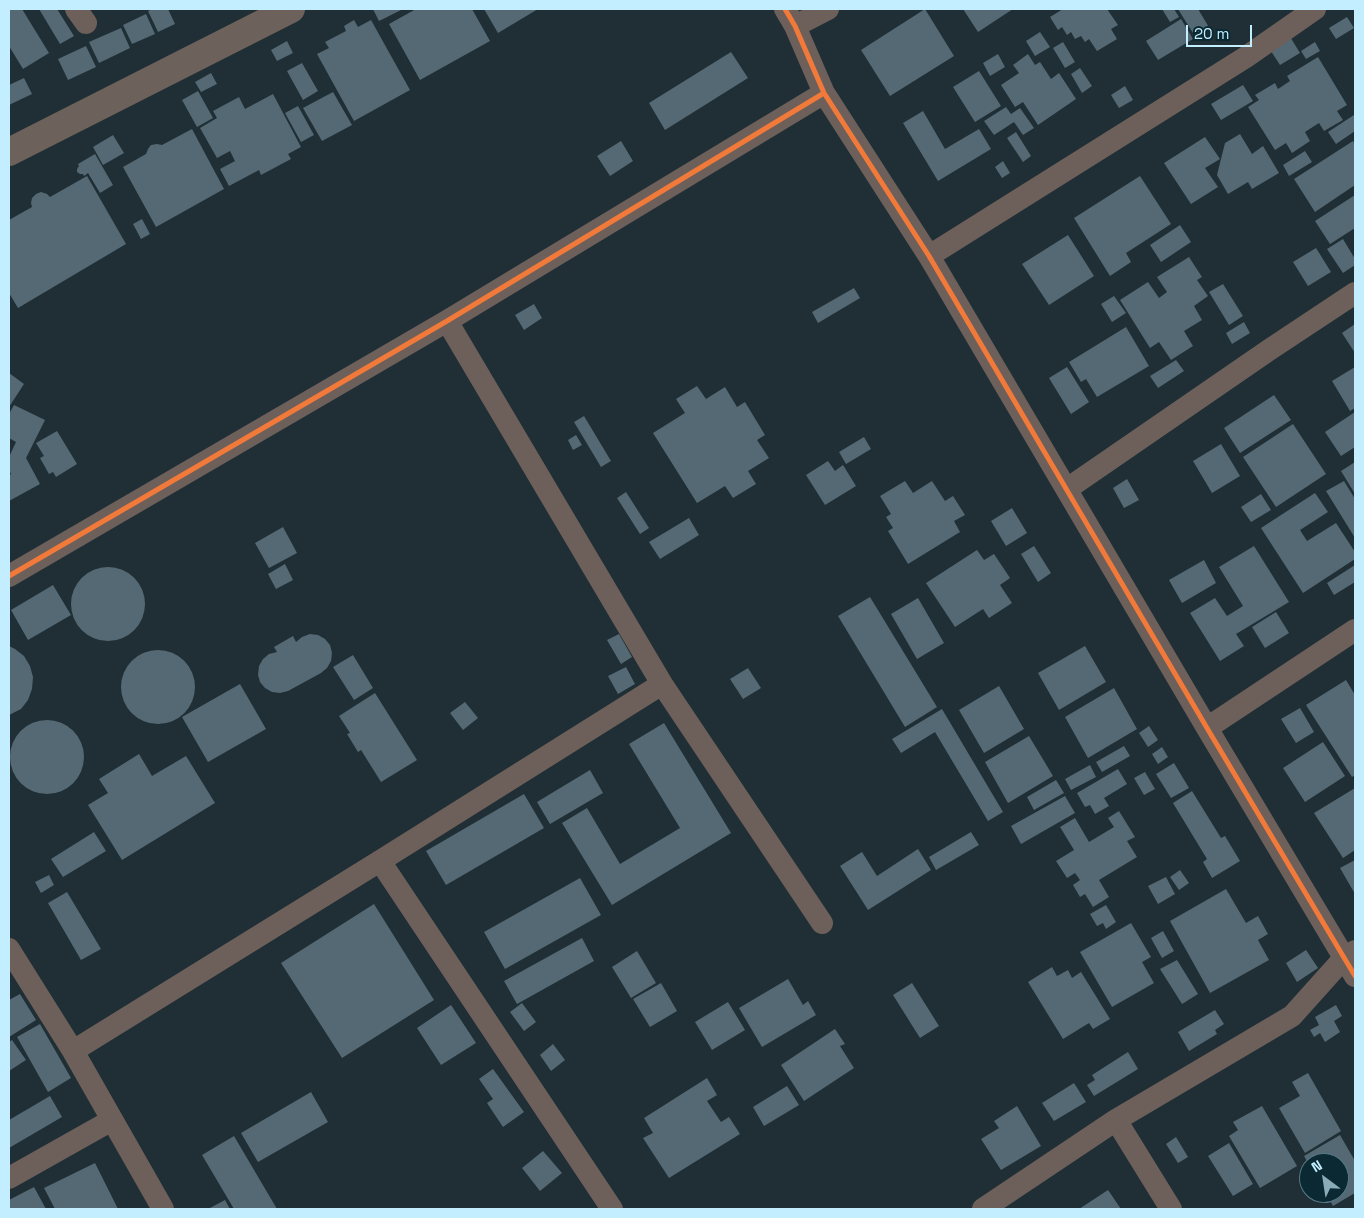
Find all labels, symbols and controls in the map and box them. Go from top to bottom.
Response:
scale bar [1189,15,1255,47]
text: 20 m [1194,24,1229,43]
north arrow [1299,1153,1349,1203]
text: N [1308,1156,1325,1176]

